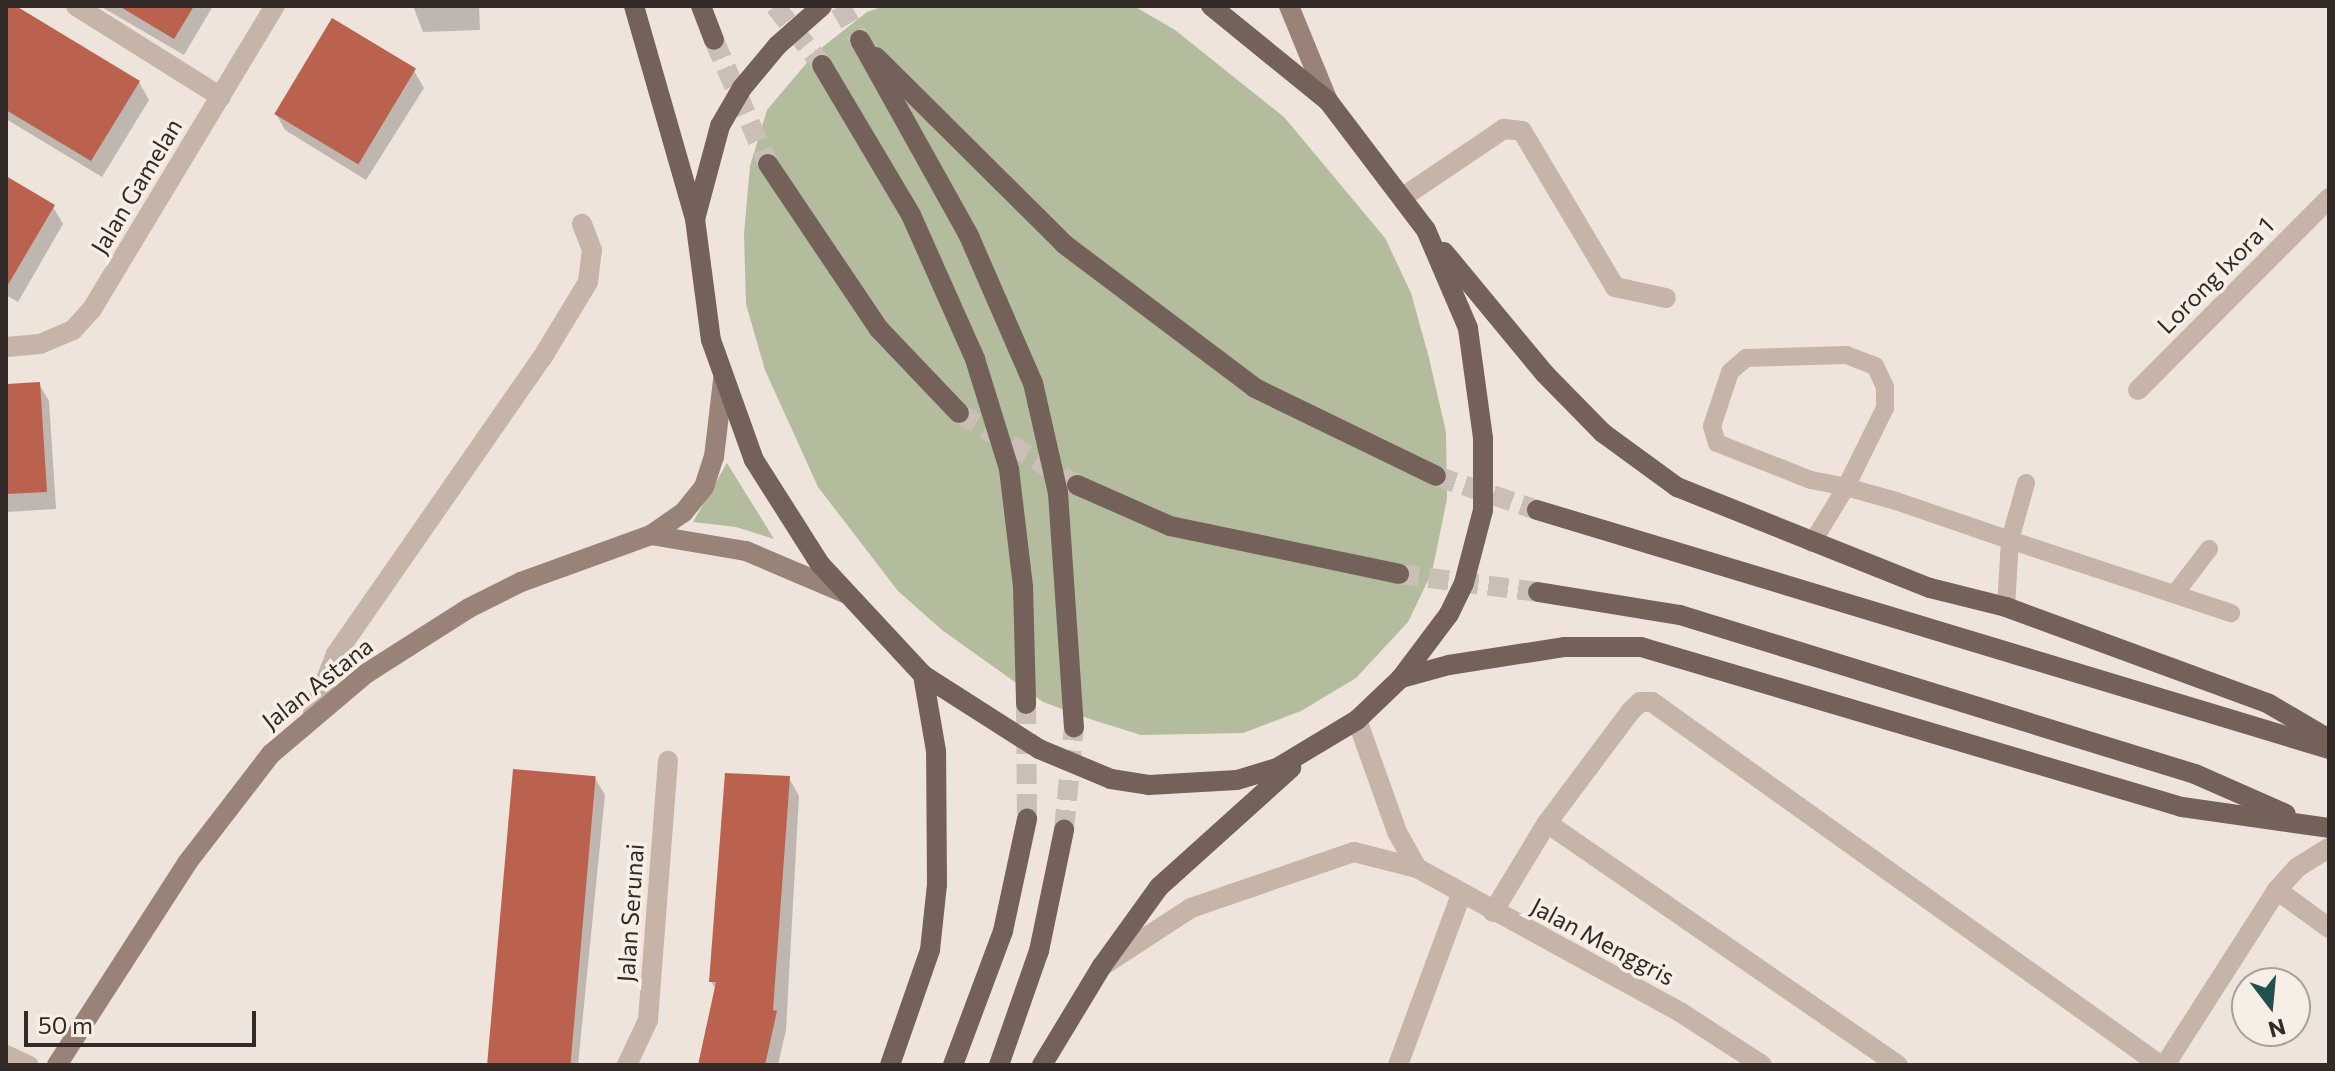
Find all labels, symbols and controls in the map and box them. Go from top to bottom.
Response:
street label: Jalan Gamelan [84,113,188,259]
street label: Lorong Ixora 1 [2151,211,2279,339]
street label: Jalan Astana [256,631,378,735]
street label: Jalan Serunai [611,843,649,983]
street label: Jalan Menggris [1526,891,1680,991]
north arrow [2231,967,2311,1047]
scale bar [28,995,260,1045]
text: 50 m [38,1010,93,1039]
text: N [2266,1013,2289,1044]

